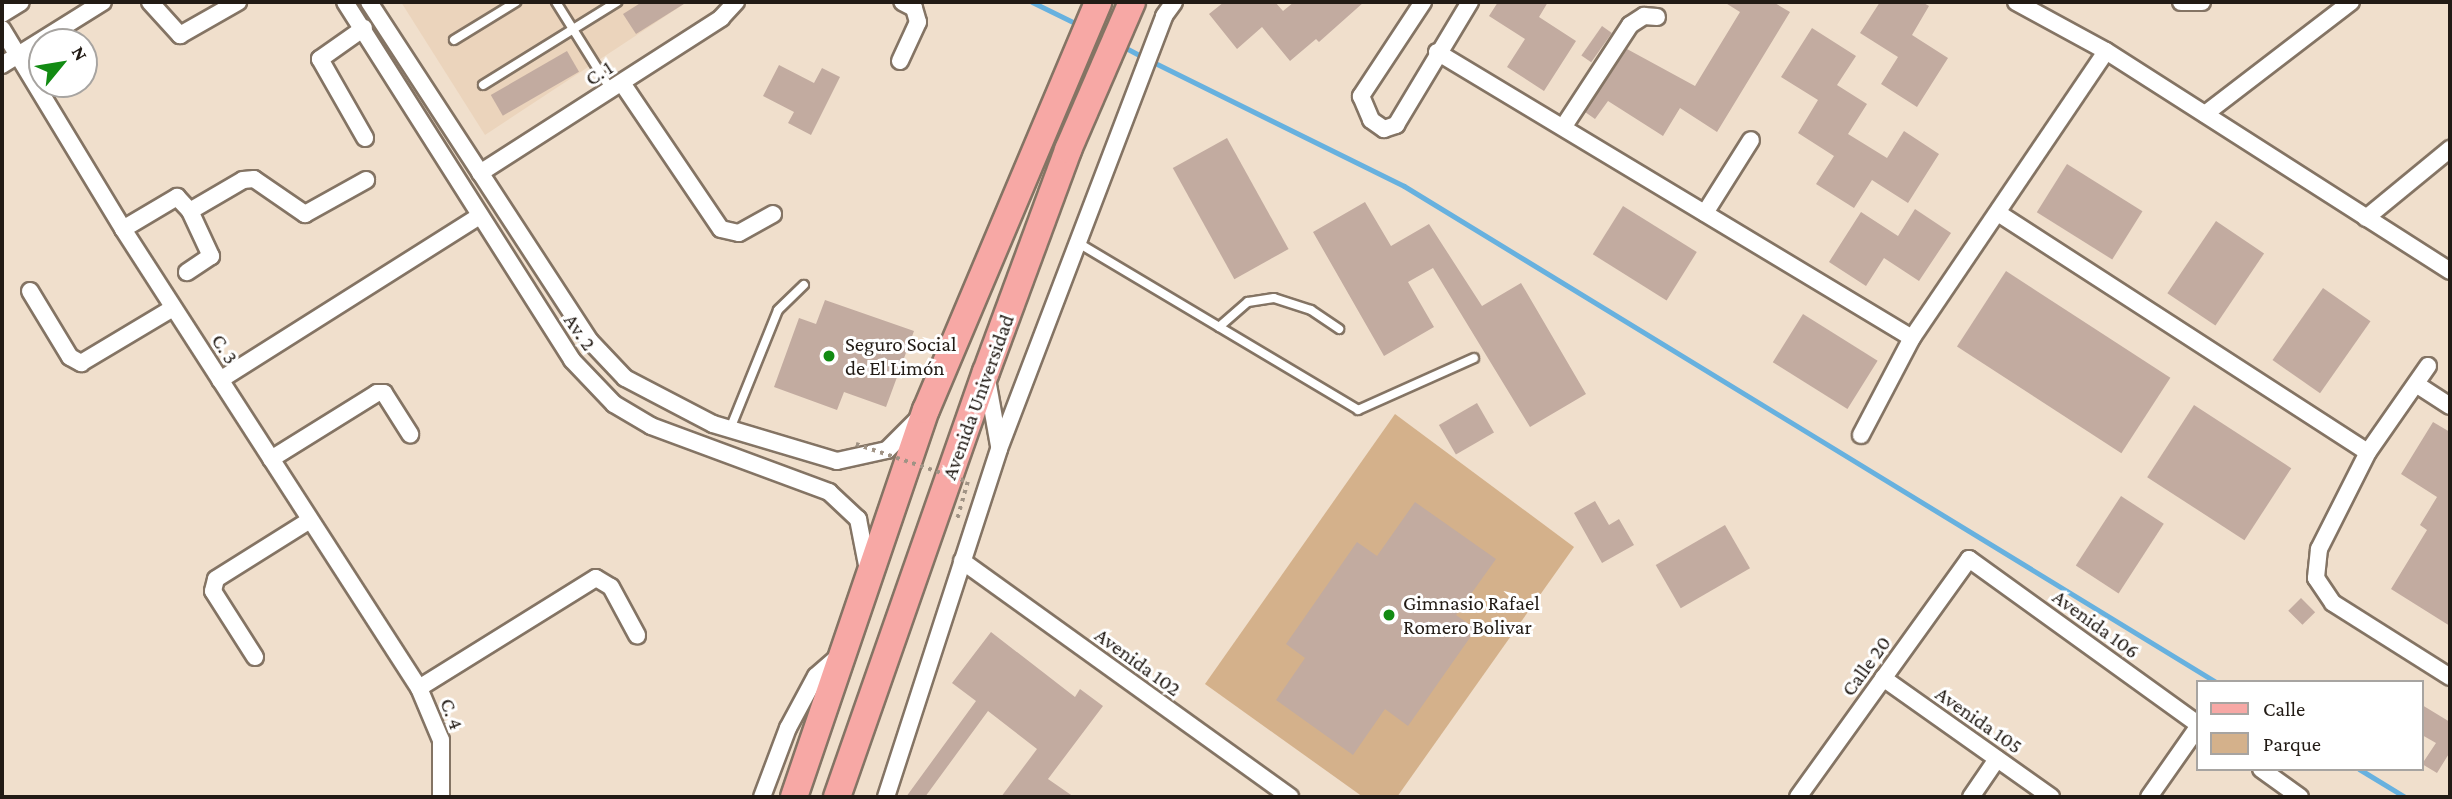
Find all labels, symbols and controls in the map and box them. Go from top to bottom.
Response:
north arrow [28,28,98,98]
text: N [68,42,92,64]
street label: C. 1 [580,55,618,91]
street label: Av. 2 [558,309,602,355]
street label: Avenida Universidad [936,311,1020,483]
street label: C. 3 [206,329,244,369]
place label: Seguro Social de El Limón [845,331,956,381]
marker: Seguro Social de El Limón [819,346,839,366]
street label: Avenida 106 [2048,584,2144,664]
place label: Gimnasio Rafael Romero Bolivar [1403,590,1540,640]
marker: Gimnasio Rafael Romero Bolivar [1381,607,1397,623]
street label: Avenida 102 [1090,622,1186,702]
street label: Calle 20 [1836,631,1896,701]
legend [2196,680,2424,771]
street label: Avenida 105 [1931,681,2027,759]
street label: C. 4 [435,695,469,733]
text: Calle [2263,697,2305,721]
text: Parque [2263,732,2321,756]

